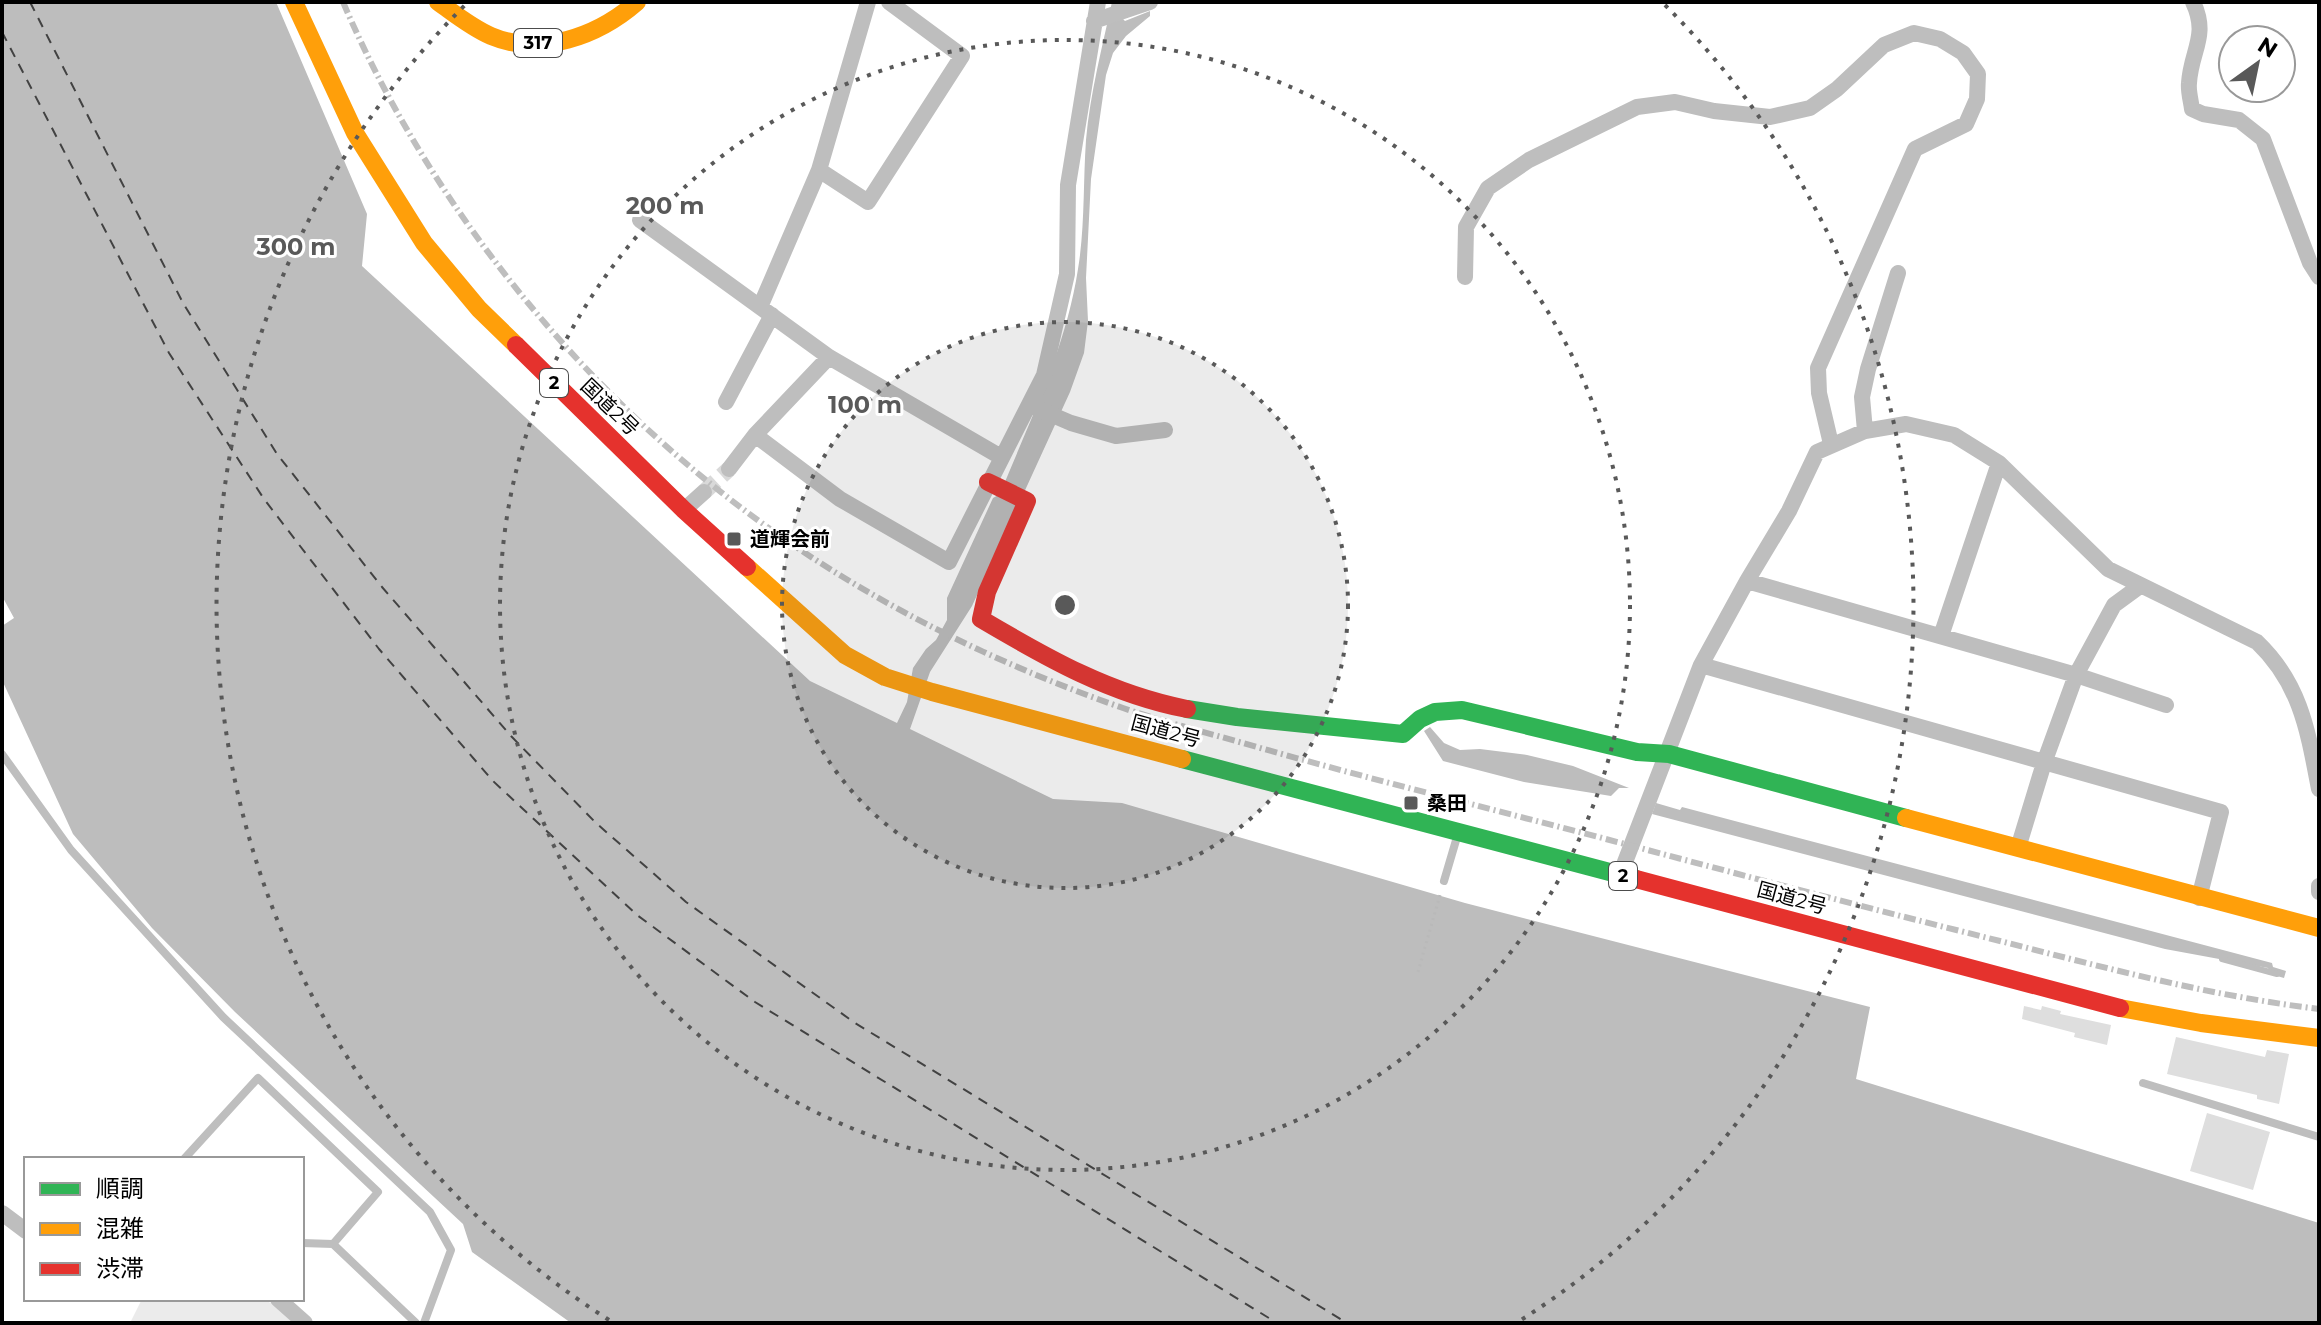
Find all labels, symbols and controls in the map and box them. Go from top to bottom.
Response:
north arrow [2217,24,2297,104]
road number: 317 [514,29,562,57]
text: N [2253,31,2282,64]
text: 200 m [626,191,704,220]
text: 300 m [256,232,335,261]
road number: 2 [540,369,568,397]
street label: 国道2号 [576,374,644,440]
text: 100 m [828,390,902,419]
place label: 道輝会前 [750,527,830,551]
marker: 道輝会前 [725,530,743,548]
centre of rings [1051,591,1079,619]
street label: 国道2号 [1128,710,1204,752]
place label: 桑田 [1427,791,1467,815]
marker: 桑田 [1402,794,1420,812]
road number: 2 [1609,862,1637,890]
street label: 国道2号 [1754,877,1830,919]
legend [24,1157,304,1301]
text: 順調 [96,1174,144,1203]
text: 混雑 [96,1214,144,1243]
text: 渋滞 [96,1254,144,1283]

